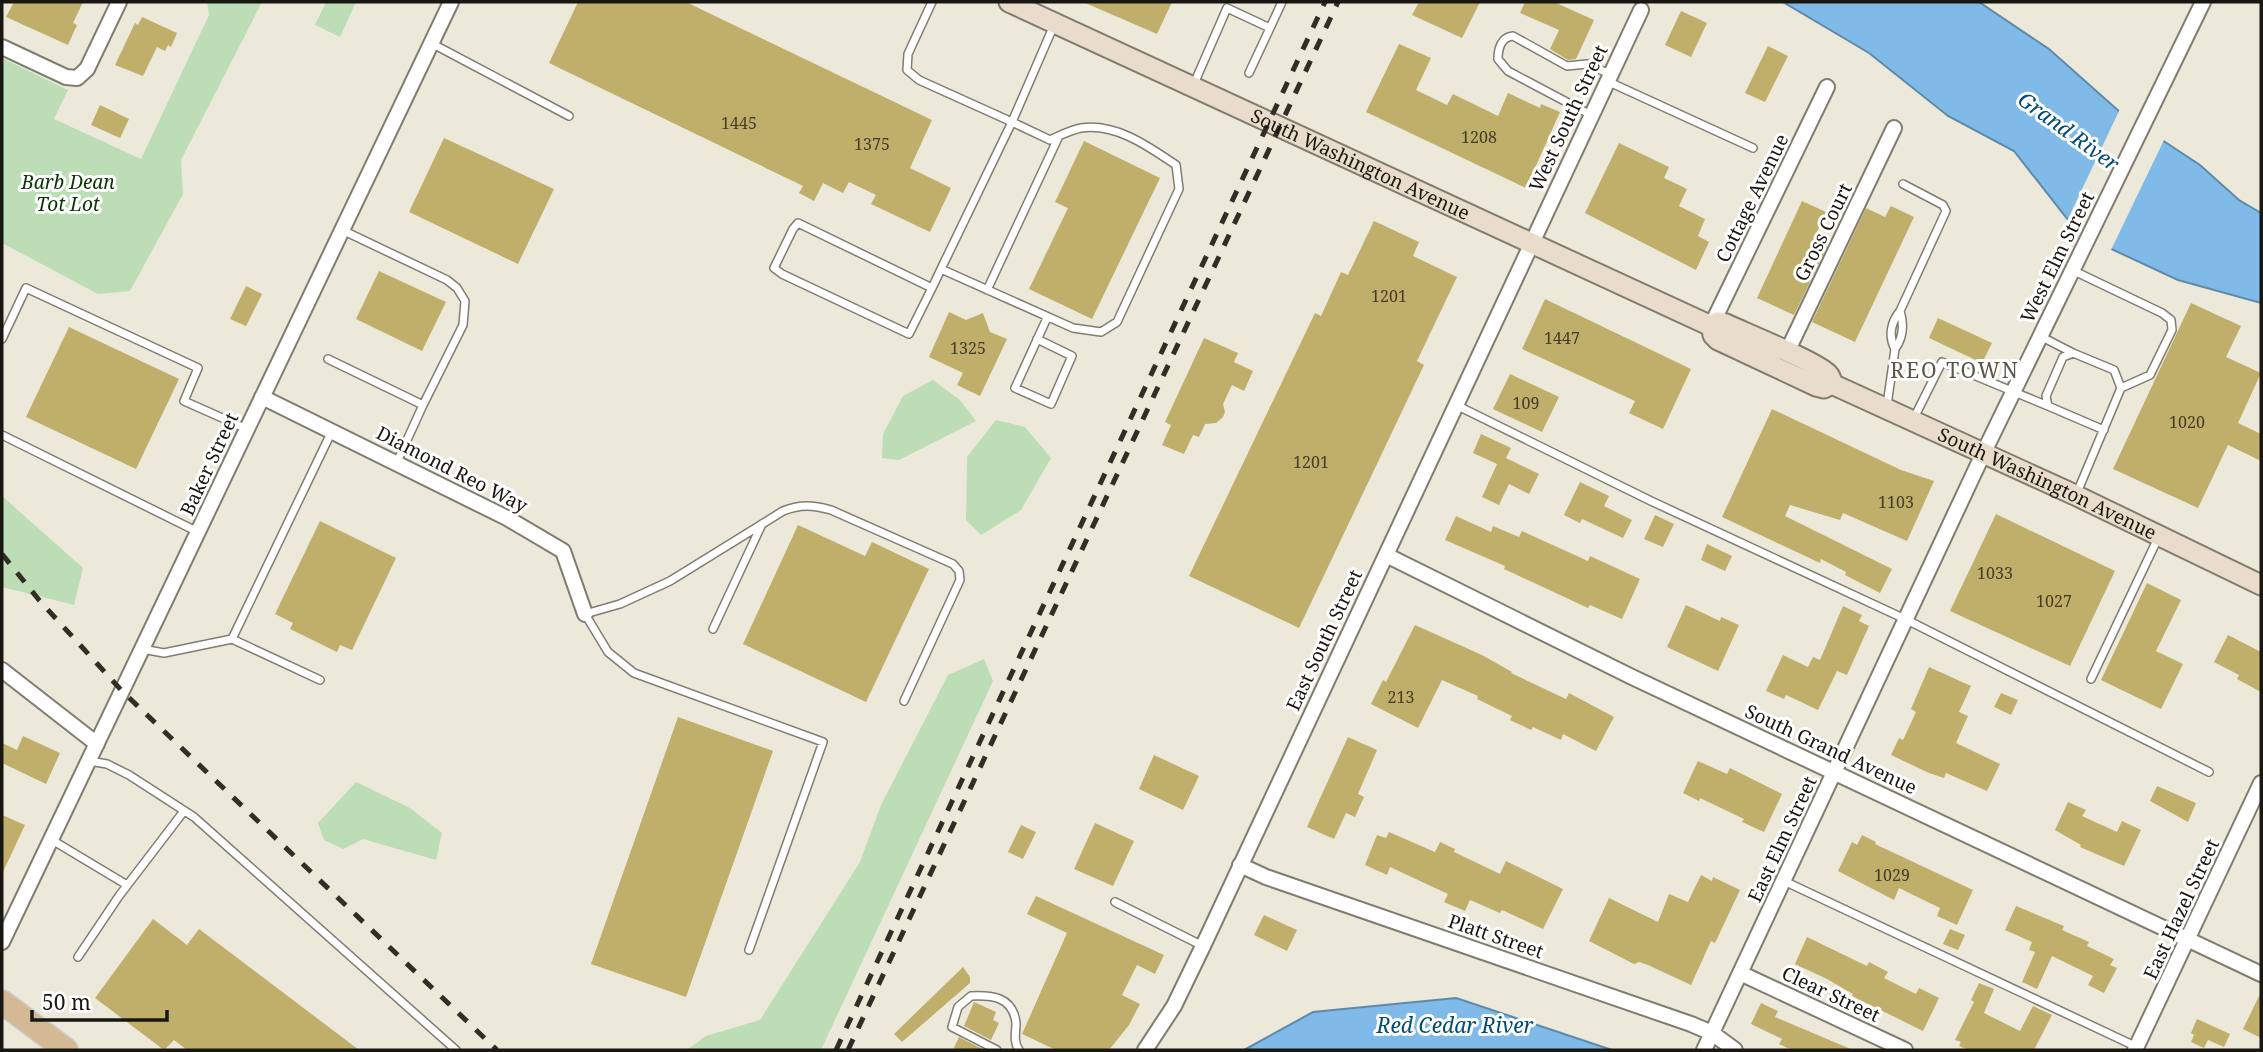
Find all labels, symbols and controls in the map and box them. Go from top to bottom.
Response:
street label: West South Street [1523,40,1614,196]
water label: Grand River [2013,85,2125,177]
street label: South Washington Avenue [1247,102,1474,226]
house number: 1445 [721,112,757,134]
house number: 1208 [1461,126,1497,148]
street label: Cottage Avenue [1710,129,1794,267]
house number: 1375 [854,133,890,155]
park label: Barb Dean Tot Lot [20,169,115,217]
street label: Gross Court [1788,178,1858,285]
street label: West Elm Street [2014,187,2100,327]
house number: 1201 [1371,285,1407,307]
house number: 1447 [1544,327,1580,349]
house number: 1325 [950,337,986,359]
district label: REO TOWN [1890,356,2020,384]
house number: 109 [1513,392,1539,414]
street label: Baker Street [174,408,244,520]
house number: 1020 [2169,411,2205,433]
street label: Diamond Reo Way [372,420,532,518]
street label: South Washington Avenue [1934,421,2161,546]
house number: 1201 [1293,451,1329,473]
house number: 1103 [1878,491,1914,513]
house number: 1033 [1977,562,2013,584]
street label: East South Street [1280,565,1368,715]
house number: 1027 [2036,590,2072,612]
house number: 213 [1388,686,1414,708]
street label: South Grand Avenue [1741,698,1921,800]
street label: East Elm Street [1741,771,1823,906]
street label: East Hazel Street [2137,834,2225,983]
house number: 1029 [1874,864,1910,886]
street label: Platt Street [1445,908,1548,965]
street label: Clear Street [1778,960,1884,1028]
scale bar [32,978,166,1022]
text: 50 m [42,988,91,1016]
water label: Red Cedar River [1376,1011,1534,1039]

